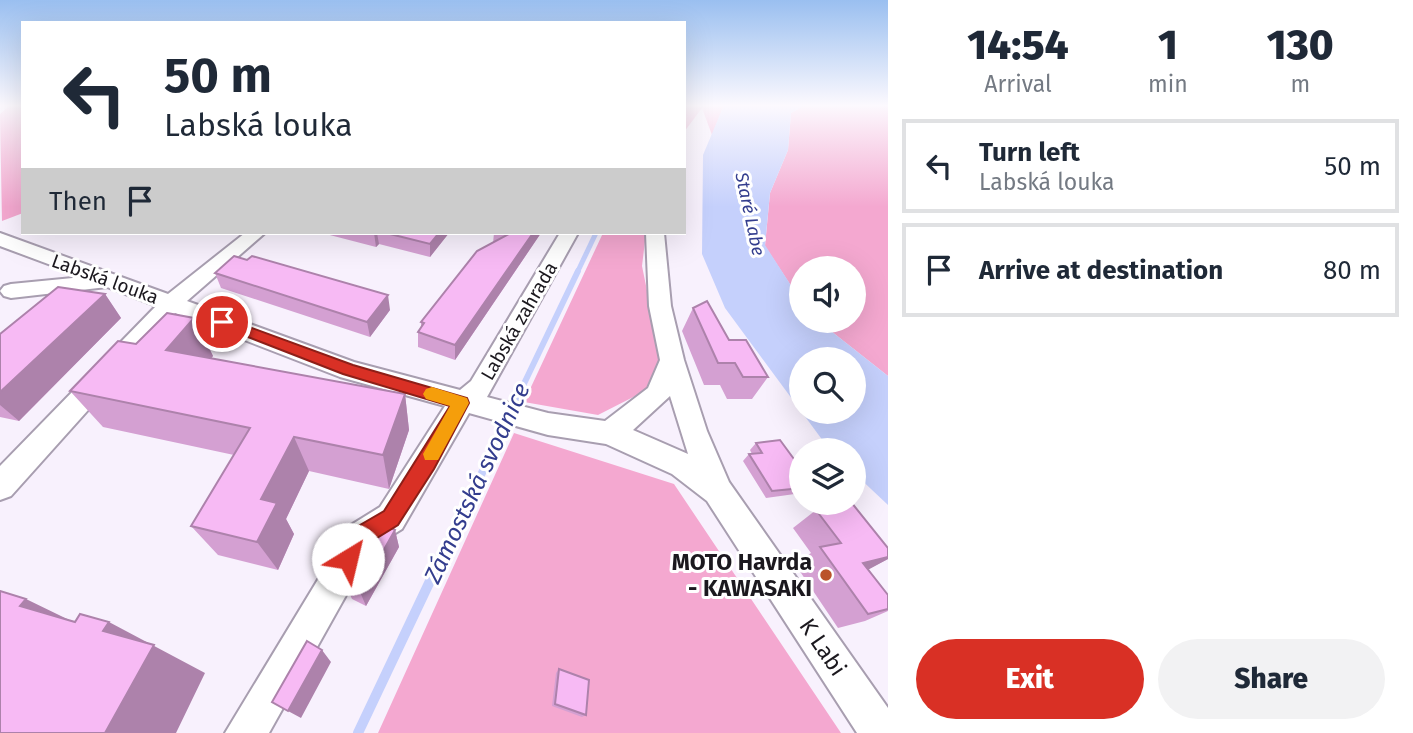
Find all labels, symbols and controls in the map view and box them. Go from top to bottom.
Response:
text: 14:54 [967,20,1069,70]
text: 1 [1158,20,1178,70]
text: 130 [1267,20,1334,70]
text: 50 m [164,46,272,105]
icon: left [49,49,140,140]
text: Arrival [984,70,1052,98]
text: min [1148,70,1188,98]
text: m [1290,70,1310,98]
text: Labská louka [164,106,353,144]
text: Turn left [979,137,1080,168]
icon: left [920,147,958,185]
text: 50 m [1324,151,1381,182]
text: Labská louka [979,168,1115,196]
water label: Staré Labe [730,169,770,258]
icon: arrive [121,182,159,220]
text: Then [49,186,107,217]
street label: Labská louka [48,249,162,309]
icon: arrive [920,251,958,289]
text: Arrive at destination [979,255,1223,286]
text: 80 m [1323,255,1381,286]
map controls [789,256,866,515]
button: sound [789,256,866,333]
street label: Labská zahrada [476,258,562,384]
pin [192,292,252,352]
icon: arrive [203,303,241,341]
button: search [789,347,866,424]
water label: Zámostská svodnice [418,379,536,588]
button: layers [789,438,866,515]
position arrow [311,522,385,596]
place label: MOTO Havrda - KAWASAKI [672,548,812,602]
marker: MOTO Havrda - KAWASAKI [818,567,834,583]
street label: K Labi [794,613,852,681]
button: Exit [916,639,1144,719]
button: Share [1158,639,1385,719]

